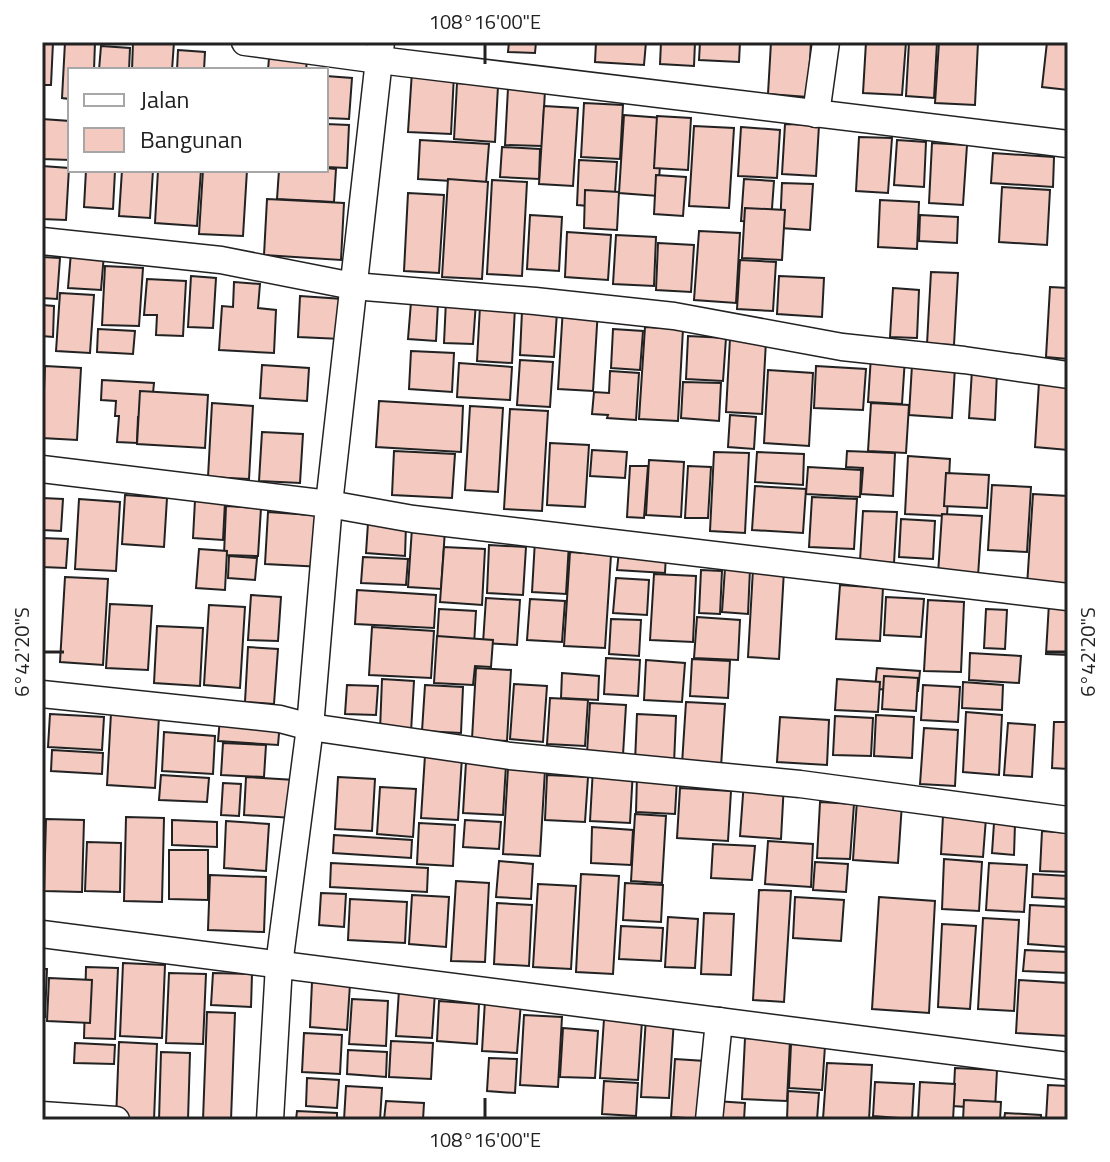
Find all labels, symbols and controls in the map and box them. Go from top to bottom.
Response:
text: 108°16'00"E [429,6,541,37]
legend [68,68,328,172]
text: Jalan [140,81,189,117]
text: Bangunan [140,121,243,157]
text: 6°42'20"S [6,607,37,697]
text: 6°42'20"S [1072,607,1103,697]
text: 108°16'00"E [429,1124,541,1155]

